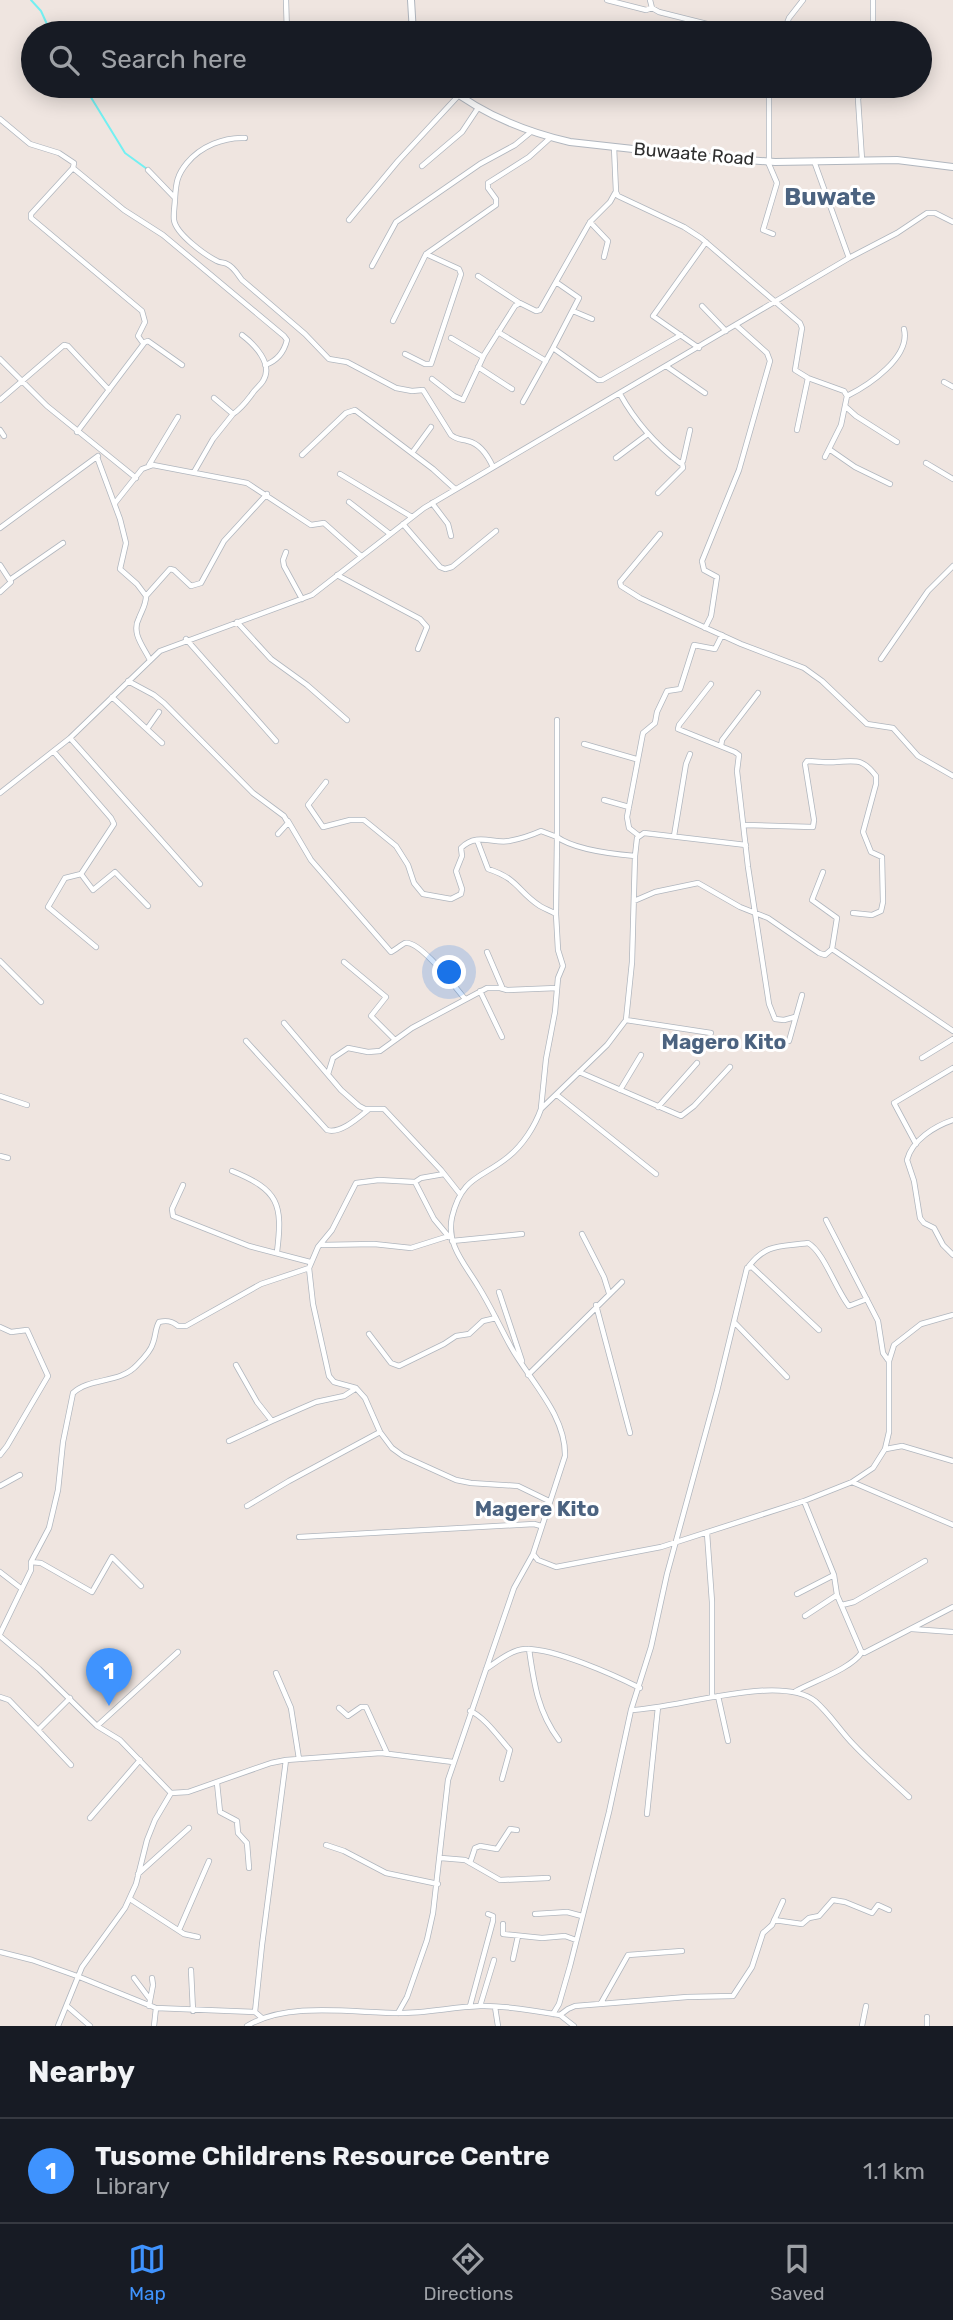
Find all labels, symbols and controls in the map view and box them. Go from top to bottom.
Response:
search box [21,21,932,98]
icon: search [45,41,83,79]
text: Search here [101,44,247,75]
street label: Buwaate Road [633,138,755,170]
district label: Buwate [784,183,876,211]
your location [432,955,466,989]
district label: Magero Kito [662,1029,786,1054]
district label: Magere Kito [475,1496,599,1521]
pin: 1 [86,1648,132,1706]
text: Nearby [28,2054,135,2090]
text: Tusome Childrens Resource Centre [95,2141,550,2172]
text: 1 [45,2157,57,2185]
text: 1.1 km [863,2157,925,2185]
text: Library [95,2172,170,2200]
tab: Map [128,2240,166,2305]
tab: Directions [423,2240,513,2305]
tab: Saved [770,2240,825,2305]

